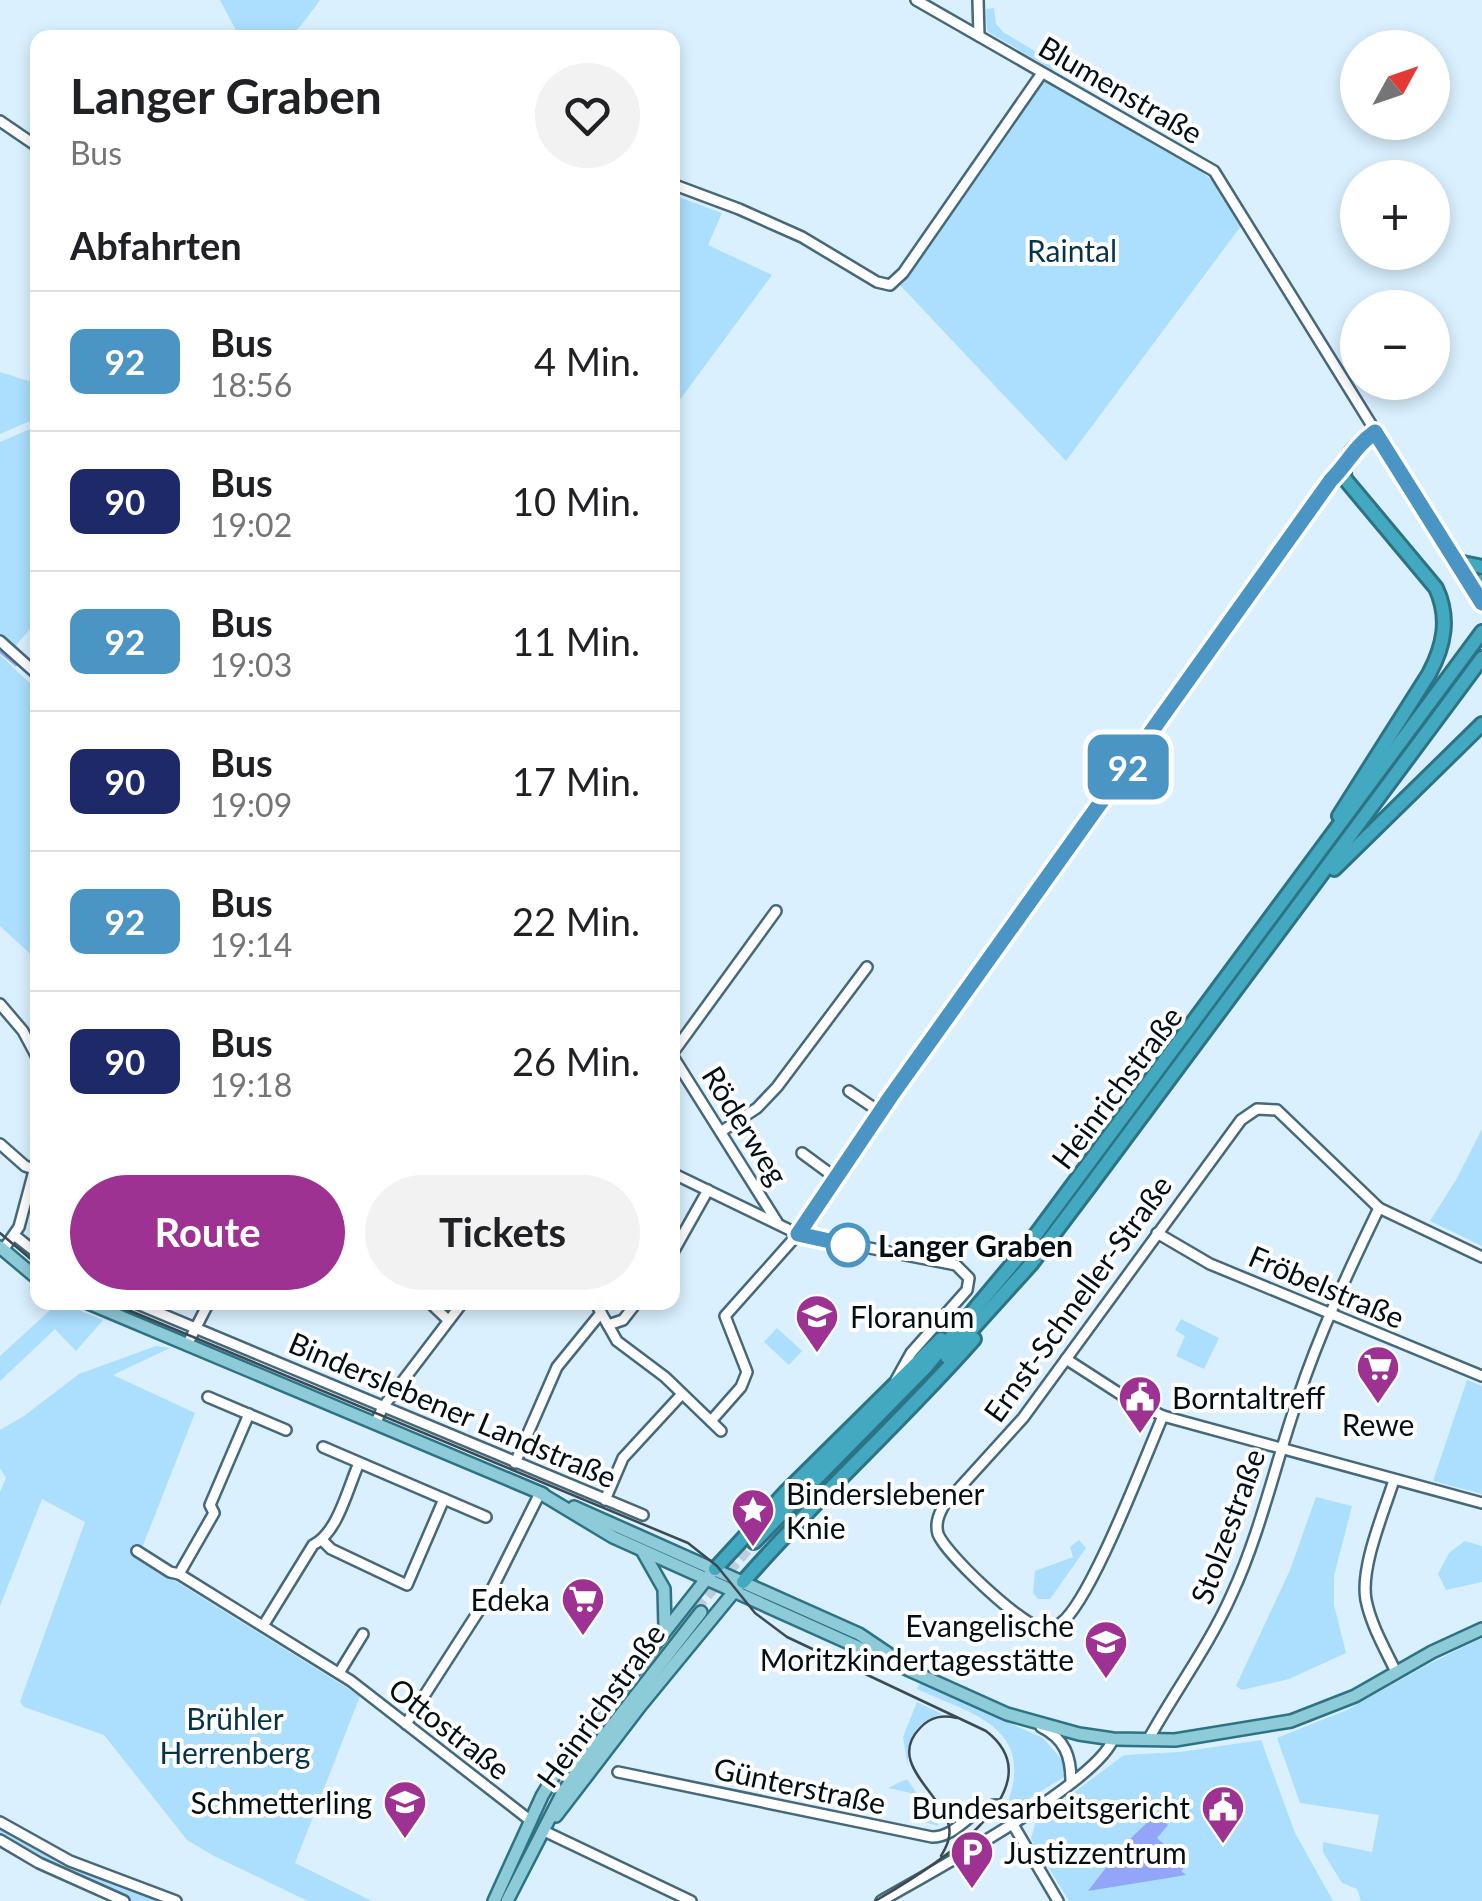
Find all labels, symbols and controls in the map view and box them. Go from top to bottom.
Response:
street label: Blumenstraße [1033,28,1209,150]
north arrow [1340,30,1450,140]
map controls [1340,30,1450,400]
button: heart [535,63,640,168]
text: Langer Graben [70,67,382,124]
text: Bus [70,133,122,172]
button: + [1340,160,1450,270]
text: Abfahrten [70,222,242,268]
park label: Raintal [1027,232,1117,268]
button: − [1340,290,1450,400]
text: Bus [210,319,273,365]
text: 4 Min. [534,338,640,384]
text: 92 [105,340,145,382]
text: 18:56 [210,365,292,404]
text: Bus [210,459,273,505]
text: 10 Min. [512,478,640,524]
text: 90 [105,480,145,522]
text: 19:02 [210,505,292,544]
text: Bus [210,599,273,645]
text: 11 Min. [512,618,640,664]
text: 92 [105,620,145,662]
text: 19:03 [210,645,292,684]
line badge: 92 [1083,734,1173,800]
text: Bus [210,739,273,785]
text: 92 [1108,746,1148,788]
text: 17 Min. [512,758,640,804]
text: 90 [105,760,145,802]
text: 19:09 [210,785,292,824]
text: Bus [210,879,273,925]
text: 22 Min. [512,898,640,944]
text: 92 [105,900,145,942]
text: 19:14 [210,925,292,964]
street label: Heinrichstraße [1043,999,1189,1175]
text: Bus [210,1019,273,1065]
text: 26 Min. [512,1038,640,1084]
text: 90 [105,1040,145,1082]
street label: Röderweg [695,1059,797,1191]
text: 19:18 [210,1065,292,1104]
street label: Ernst-Schneller-Straße [975,1168,1179,1428]
button: Route [70,1175,345,1290]
button: Tickets [365,1175,640,1290]
marker: Langer Graben [827,1224,869,1266]
place label: Langer Graben [878,1227,1073,1263]
street label: Fröbelstraße [1244,1237,1410,1335]
school or university icon: Floranum [794,1293,840,1354]
place label: Floranum [850,1298,975,1334]
street label: Binderslebener Landstraße [284,1324,622,1494]
supermarket icon: Rewe [1355,1344,1401,1405]
public building icon: Borntaltreff [1117,1374,1163,1435]
place label: Borntaltreff [1172,1379,1325,1415]
place label: Rewe [1342,1406,1414,1442]
street label: Stolzestraße [1182,1444,1272,1608]
place label: Binderslebener Knie [786,1475,985,1545]
place icon: Binderslebener Knie [730,1487,776,1548]
supermarket icon: Edeka [560,1576,606,1637]
place label: Edeka [471,1581,550,1617]
place label: Evangelische Moritzkindertagesstätte [760,1607,1074,1677]
street label: Heinrichstraße [528,1616,672,1794]
school or university icon: Evangelische Moritzkindertagesstätte [1083,1619,1129,1680]
street label: Ottostraße [382,1669,518,1787]
park label: Brühler Herrenberg [160,1700,310,1770]
street label: Günterstraße [711,1749,889,1821]
school or university icon: Schmetterling [382,1779,428,1840]
place label: Schmetterling [191,1784,372,1820]
public building icon: Bundesarbeitsgericht [1200,1784,1246,1845]
place label: Bundesarbeitsgericht [912,1789,1190,1825]
parking icon: Justizzentrum [949,1829,995,1890]
place label: Justizzentrum [1004,1834,1187,1870]

